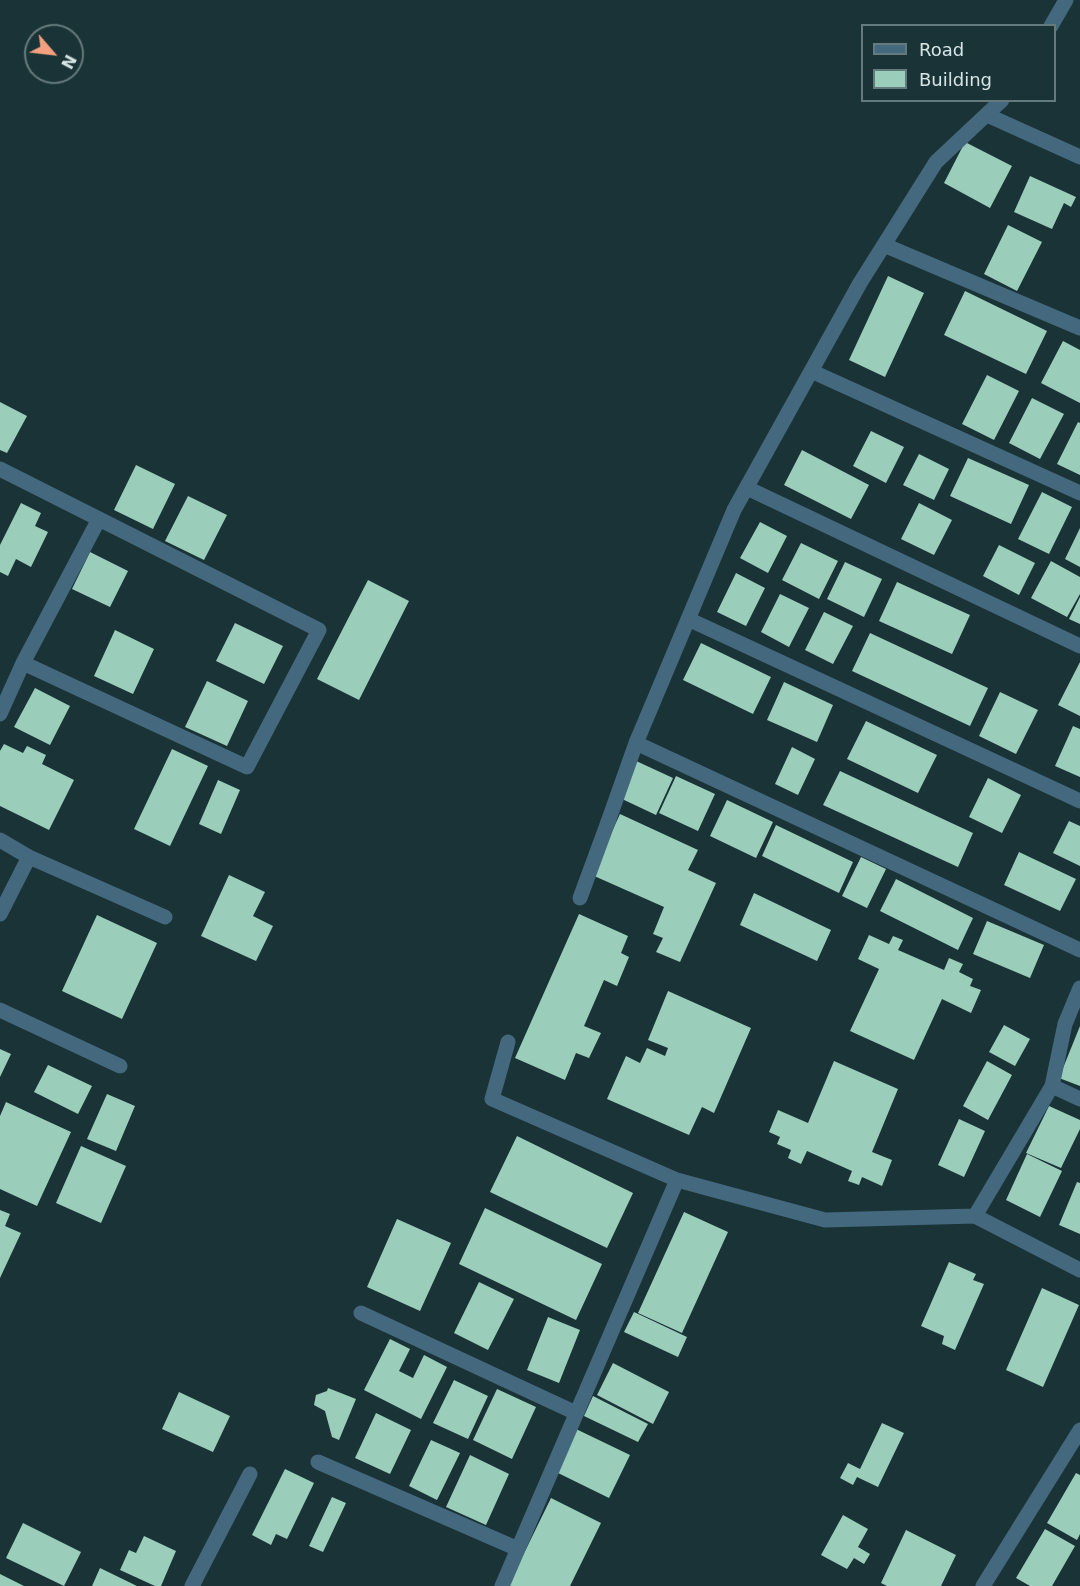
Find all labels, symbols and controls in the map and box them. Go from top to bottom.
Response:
north arrow [24,24,84,84]
legend [861,24,1056,102]
text: Road [919,39,964,60]
text: N [57,51,80,72]
text: Building [919,69,992,90]

